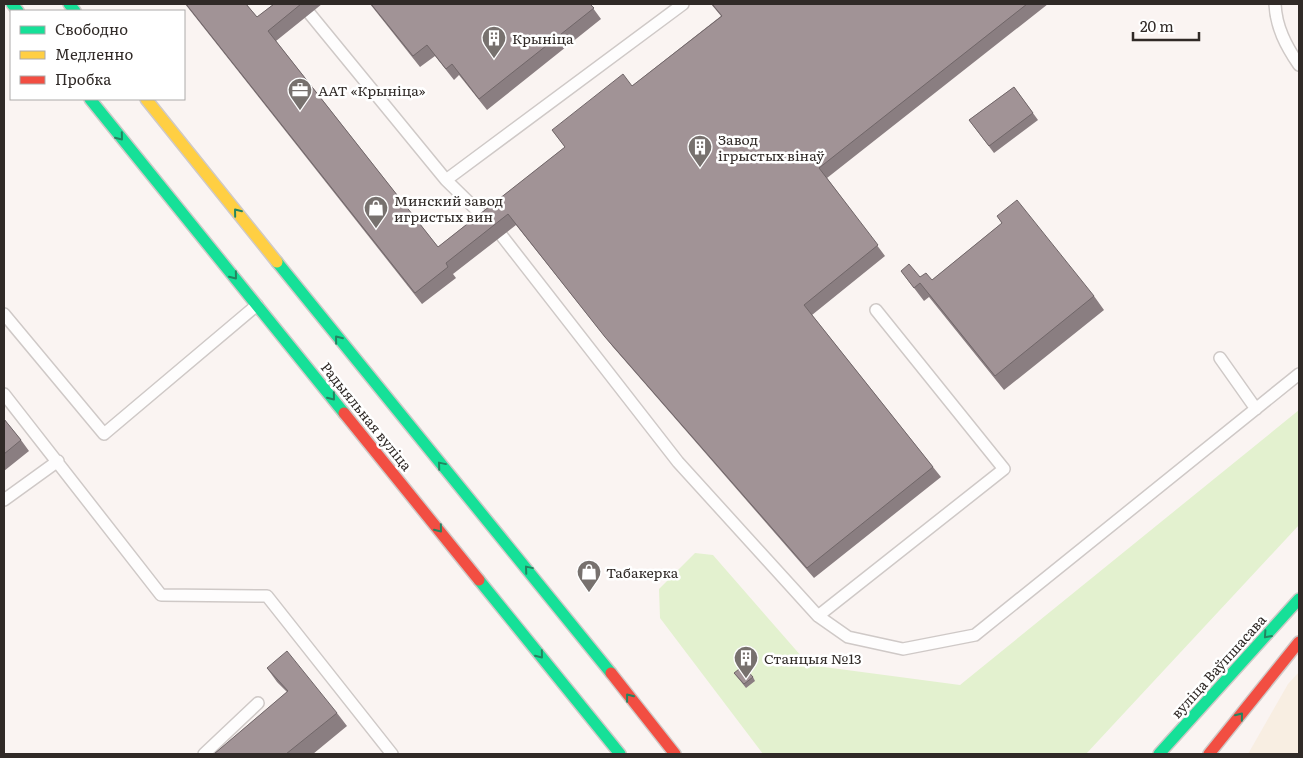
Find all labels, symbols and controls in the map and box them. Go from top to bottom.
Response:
legend [10,10,185,100]
scale bar [1133,10,1199,42]
text: 20 m [1140,14,1174,37]
text: Свободно [55,17,128,40]
building icon: Крыніца [481,25,507,59]
place label: Крыніца [512,28,574,48]
text: Медленно [55,42,133,65]
text: Пробка [55,67,112,90]
office icon: ААТ «Крыніца» [287,77,313,111]
place label: ААТ «Крыніца» [318,80,426,100]
place label: Завод ігрыстых вінаў [718,129,825,165]
one-way arrow [115,131,124,140]
building icon: Завод ігрыстых вінаў [687,134,713,168]
place label: Минский завод игристых вин [394,190,503,226]
shop icon: Минский завод игристых вин [363,195,389,229]
one-way arrow [234,209,242,218]
one-way arrow [228,270,237,279]
one-way arrow [336,336,344,345]
street label: Радыяльная вуліца [317,357,417,475]
one-way arrow [327,391,335,400]
one-way arrow [438,462,447,471]
one-way arrow [433,523,442,532]
shop icon: Табакерка [576,559,602,593]
place label: Табакерка [606,562,679,582]
one-way arrow [524,566,533,575]
street label: вуліца Ваўпшасава [1166,609,1270,722]
one-way arrow [1264,629,1273,638]
building icon: Станцыя №13 [733,645,759,679]
place label: Станцыя №13 [764,648,862,668]
one-way arrow [535,649,543,658]
one-way arrow [625,693,634,702]
one-way arrow [1234,713,1242,722]

